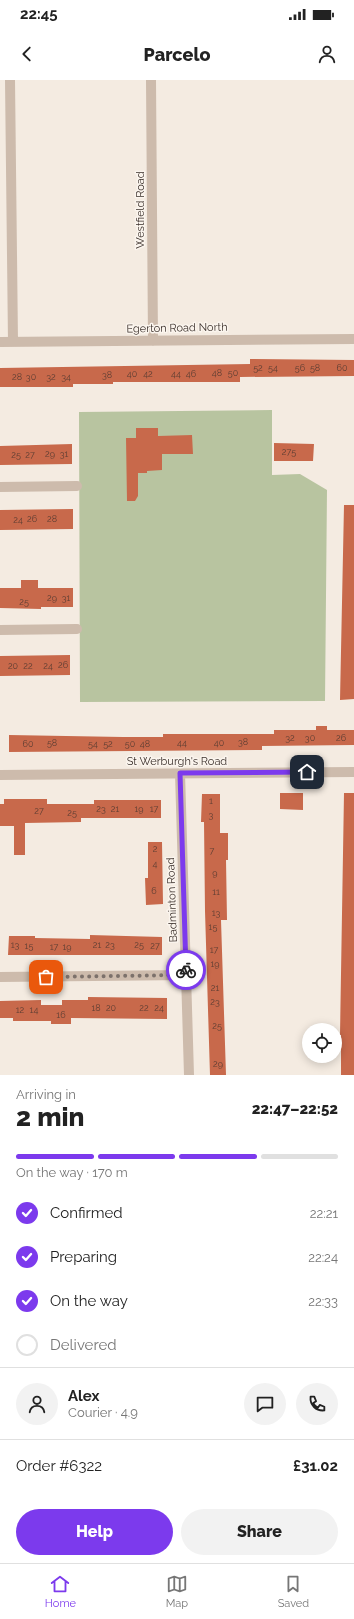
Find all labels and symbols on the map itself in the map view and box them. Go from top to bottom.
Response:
street label: Westfield Road [134,171,147,249]
street label: Egerton Road North [126,321,228,335]
house number: 52 [253,363,263,373]
house number: 54 [268,363,278,373]
house number: 56 [295,363,306,373]
house number: 58 [310,363,320,373]
house number: 60 [337,363,348,373]
house number: 48 [212,368,222,378]
house number: 50 [228,368,239,378]
house number: 40 [127,369,138,379]
house number: 42 [143,369,153,379]
house number: 44 [171,369,181,379]
house number: 46 [186,369,197,379]
house number: 38 [102,370,112,380]
house number: 28 [12,372,22,382]
house number: 30 [26,372,37,382]
house number: 32 [46,372,56,382]
house number: 34 [61,372,71,382]
house number: 275 [282,447,296,457]
house number: 29 [45,449,55,459]
house number: 31 [60,449,68,459]
house number: 25 [11,450,21,460]
house number: 27 [25,450,35,460]
house number: 26 [27,514,38,524]
house number: 28 [47,514,57,524]
house number: 24 [13,515,23,525]
house number: 29 [47,593,57,603]
house number: 31 [62,593,70,603]
house number: 25 [19,597,29,607]
house number: 26 [58,660,69,670]
house number: 20 [8,661,19,671]
house number: 22 [23,661,33,671]
house number: 24 [43,661,53,671]
house number: 32 [285,733,295,743]
house number: 30 [305,733,316,743]
house number: 26 [336,733,347,743]
house number: 38 [238,737,248,747]
house number: 58 [47,738,57,748]
house number: 44 [177,738,187,748]
house number: 40 [214,738,225,748]
house number: 60 [23,739,34,749]
house number: 54 [88,739,98,749]
house number: 52 [103,739,113,749]
house number: 50 [125,739,136,749]
house number: 48 [140,739,150,749]
street label: St Werburgh's Road [127,755,227,768]
pin [290,755,324,789]
house number: 1 [209,796,213,806]
house number: 23 [96,804,106,814]
house number: 21 [111,804,119,814]
house number: 19 [134,804,144,814]
house number: 17 [150,804,158,814]
house number: 27 [34,806,44,816]
house number: 25 [67,808,77,818]
house number: 3 [209,810,214,820]
house number: 2 [153,844,158,854]
house number: 7 [210,846,215,856]
street label: Badminton Road [164,857,180,943]
house number: 4 [153,859,158,869]
house number: 9 [212,868,218,878]
house number: 6 [151,886,157,896]
house number: 11 [212,887,220,897]
house number: 13 [212,908,221,918]
house number: 15 [209,922,217,932]
house number: 13 [11,940,20,950]
house number: 21 [93,940,101,950]
house number: 23 [105,940,115,950]
house number: 25 [134,940,144,950]
house number: 15 [25,941,33,951]
house number: 27 [150,941,160,951]
house number: 17 [50,942,58,952]
house number: 19 [62,942,72,952]
house number: 17 [210,945,218,955]
courier [166,950,206,990]
house number: 19 [210,959,220,969]
pin [29,960,63,994]
house number: 21 [211,983,219,993]
house number: 23 [210,997,220,1007]
house number: 18 [91,1003,101,1013]
house number: 20 [106,1003,117,1013]
house number: 22 [139,1003,149,1013]
house number: 24 [154,1003,164,1013]
house number: 12 [16,1005,25,1015]
house number: 14 [30,1005,38,1015]
house number: 16 [56,1010,66,1020]
house number: 25 [212,1021,222,1031]
house number: 29 [213,1059,223,1069]

